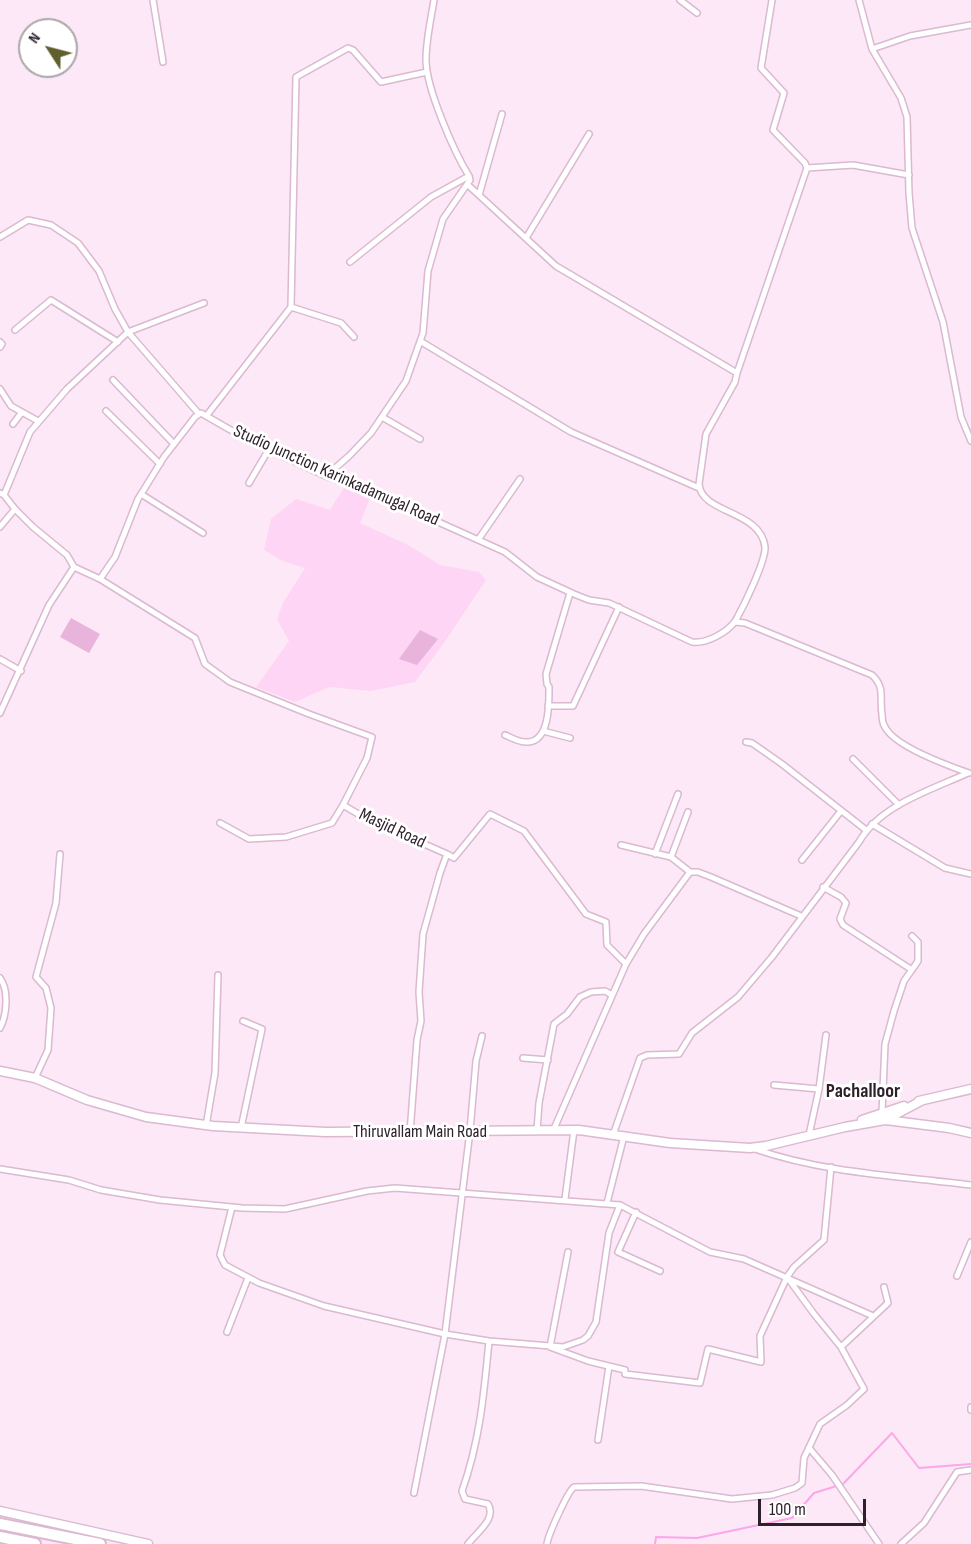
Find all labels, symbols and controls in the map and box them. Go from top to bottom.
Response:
north arrow [18,18,78,78]
text: N [24,29,45,47]
street label: Studio Junction Karinkadamugal Road [230,421,442,531]
street label: Masjid Road [355,804,429,854]
district label: Pachalloor [826,1080,900,1104]
street label: Thiruvallam Main Road [353,1121,487,1143]
scale bar [761,1487,869,1525]
text: 100 m [769,1499,806,1520]

